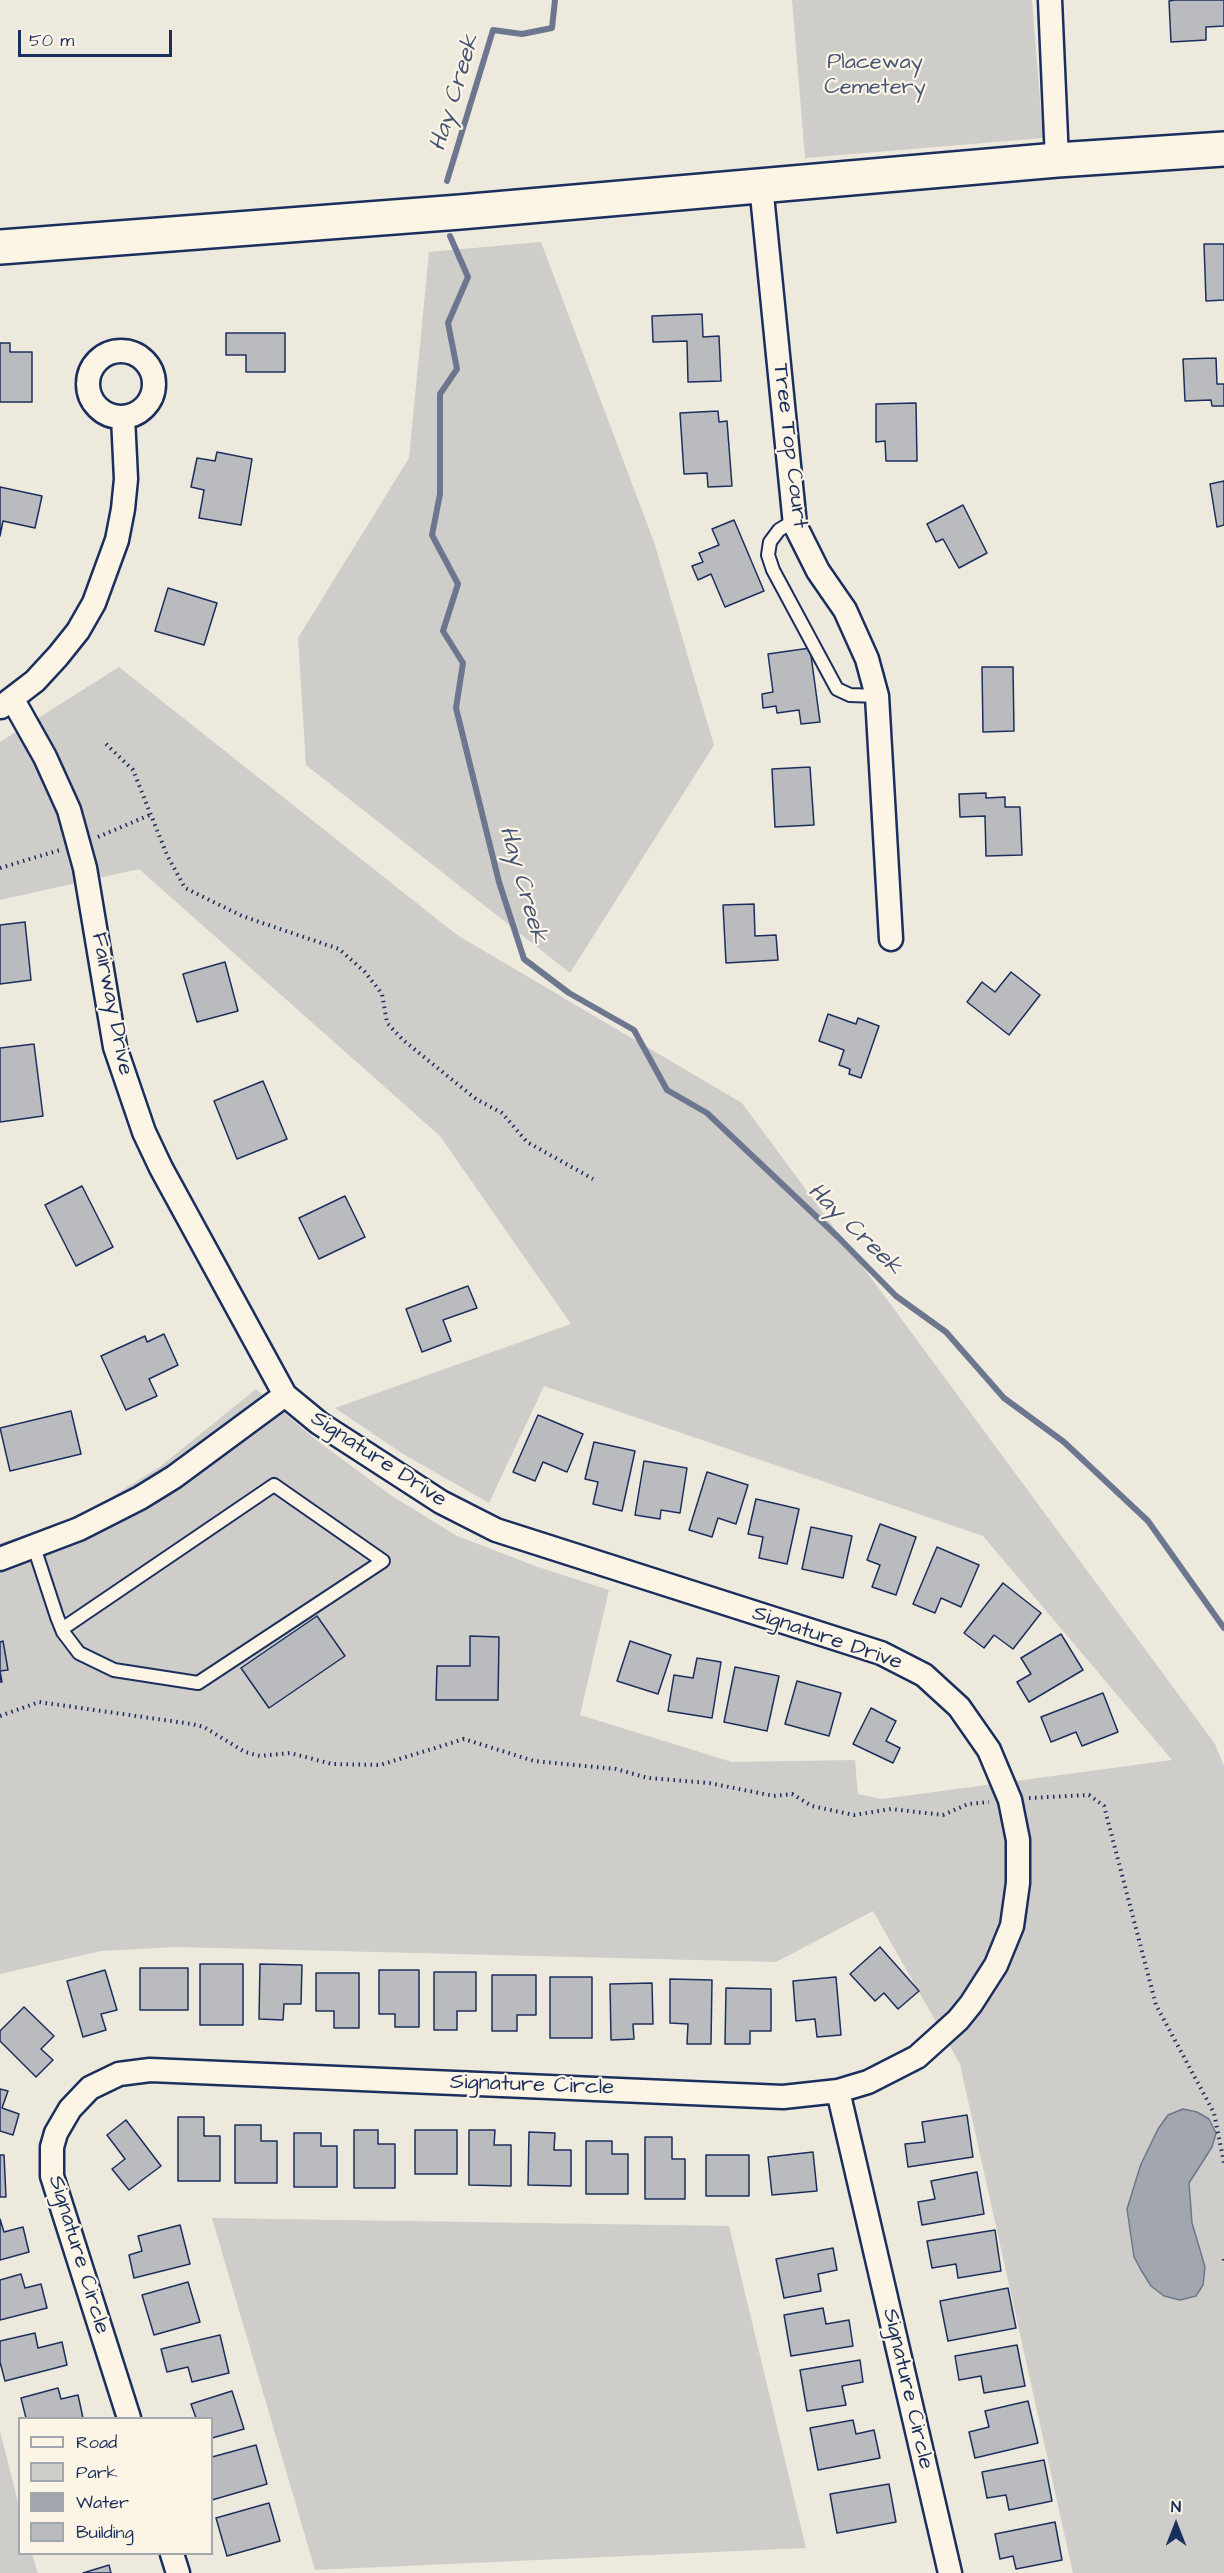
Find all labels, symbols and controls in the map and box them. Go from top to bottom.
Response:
scale bar [21,18,176,56]
text: 50 m [29,28,74,53]
water label: Hay Creek [425,31,487,155]
park label: Placeway Cemetery [824,50,926,101]
street label: Tree Top Court [766,362,812,530]
water label: Hay Creek [492,823,552,947]
street label: Fairway Drive [84,930,138,1078]
water label: Hay Creek [801,1178,907,1282]
street label: Signature Drive [305,1406,451,1514]
street label: Signature Drive [748,1601,906,1677]
street label: Signature Circle [449,2070,615,2102]
street label: Signature Circle [41,2173,115,2337]
street label: Signature Circle [876,2306,938,2472]
legend [18,2417,213,2555]
text: Road [76,2430,117,2455]
text: Park [76,2460,118,2485]
text: Water [76,2490,129,2515]
north arrow [1146,2495,1206,2555]
text: N [1171,2496,1181,2518]
text: Building [76,2520,134,2545]

